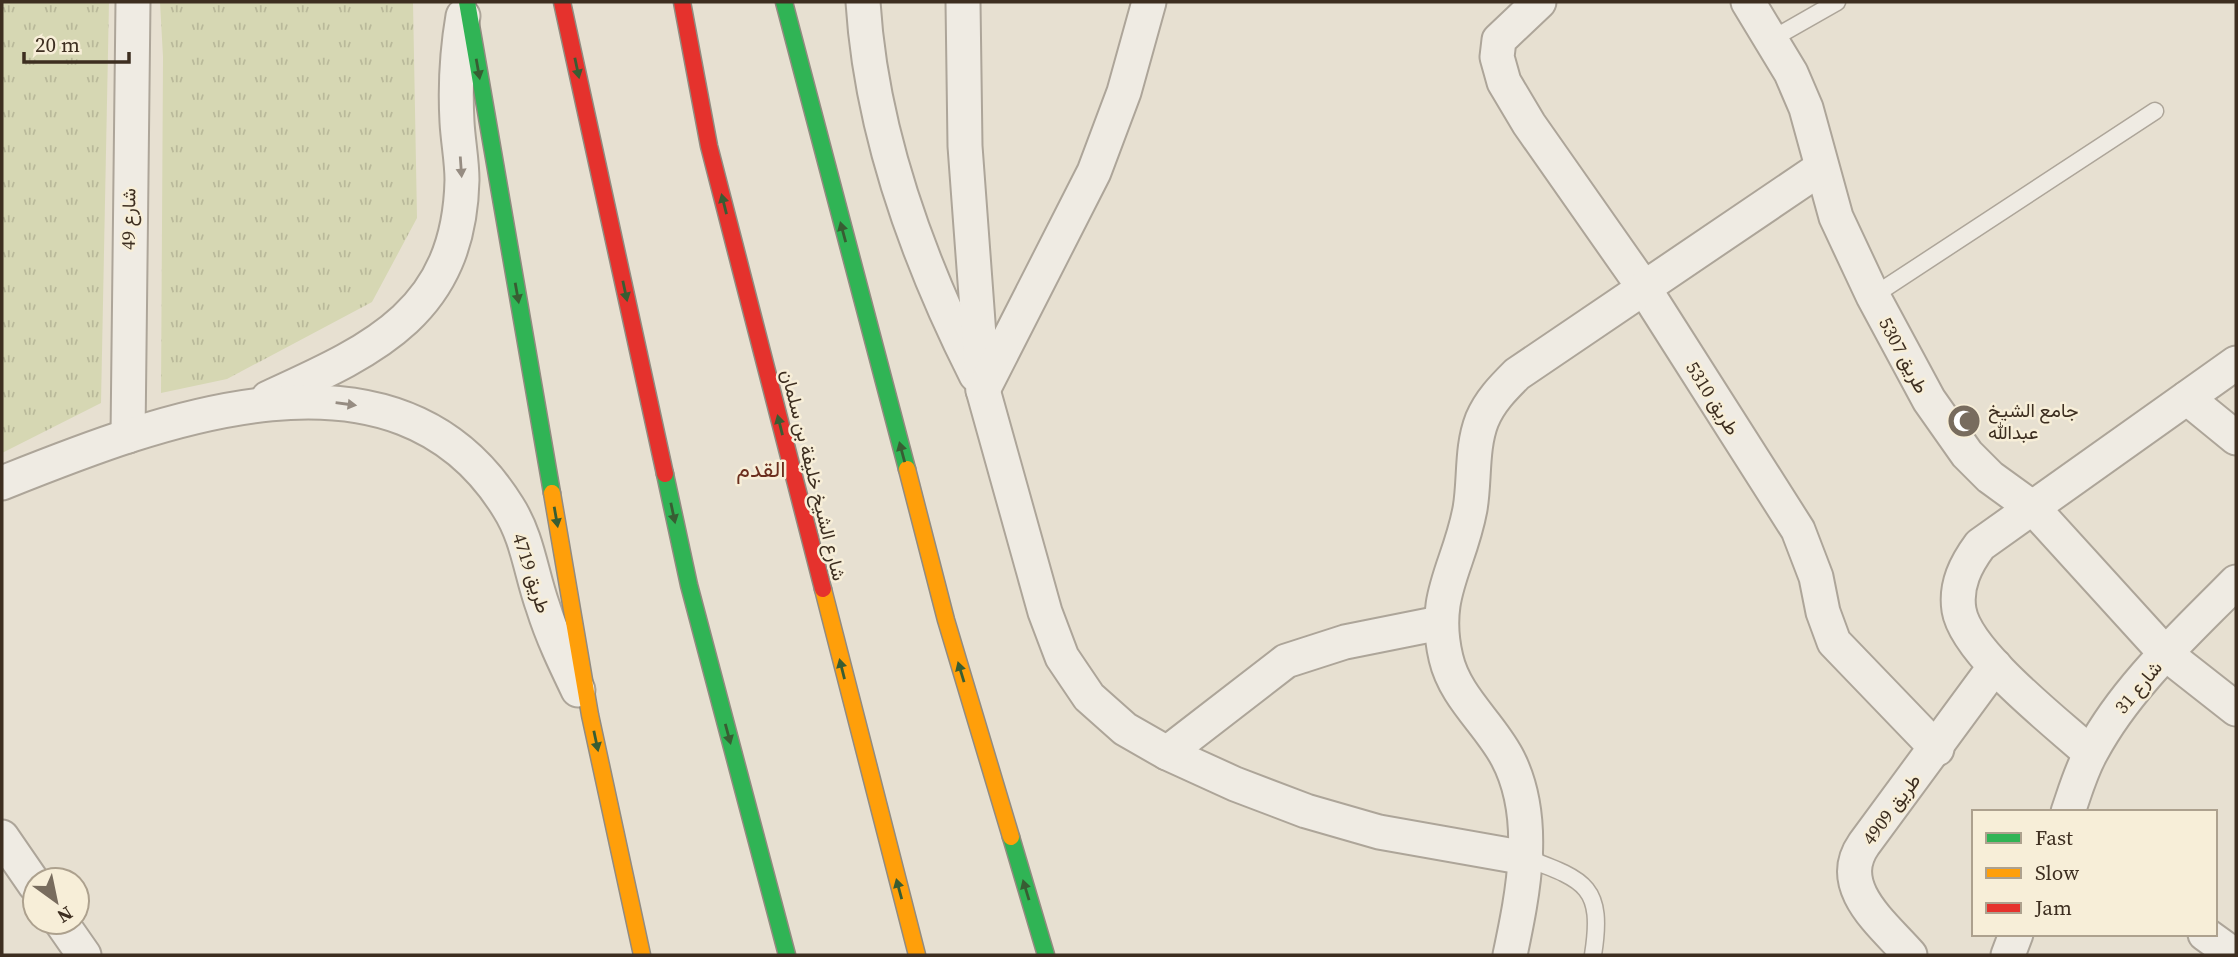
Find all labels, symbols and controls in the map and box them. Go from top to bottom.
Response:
scale bar [24,21,130,65]
text: 20 m [35,30,80,59]
one-way arrow [571,57,582,79]
one-way arrow [473,58,484,80]
one-way arrow [456,156,467,178]
street label: شارع 49 [114,188,142,250]
one-way arrow [718,193,729,215]
one-way arrow [837,221,848,243]
one-way arrow [619,280,630,302]
one-way arrow [512,282,523,304]
street label: طريق 5307 [1873,312,1935,398]
street label: طريق 5310 [1680,356,1746,440]
street label: شارع الشيخ خليفة بن سلمان [774,367,853,584]
place label: جامع الشيخ عبدالله [1988,397,2079,445]
one-way arrow [335,399,357,410]
mosque icon: جامع الشيخ عبدالله [1945,402,1983,440]
one-way arrow [774,414,785,436]
one-way arrow [896,441,906,462]
district label: القدم [736,453,786,485]
one-way arrow [668,502,679,524]
one-way arrow [551,506,562,528]
street label: طريق 4719 [507,530,557,616]
street label: شارع 31 [2108,655,2168,719]
one-way arrow [836,658,847,680]
one-way arrow [956,661,966,682]
one-way arrow [723,723,734,745]
one-way arrow [590,730,601,752]
street label: طريق 4909 [1856,768,1926,850]
legend [1972,810,2217,936]
text: Fast [2035,823,2073,852]
text: Slow [2035,858,2079,887]
north arrow [21,866,91,936]
one-way arrow [893,878,904,900]
one-way arrow [1021,879,1031,900]
text: Jam [2034,893,2072,922]
text: N [52,901,78,930]

